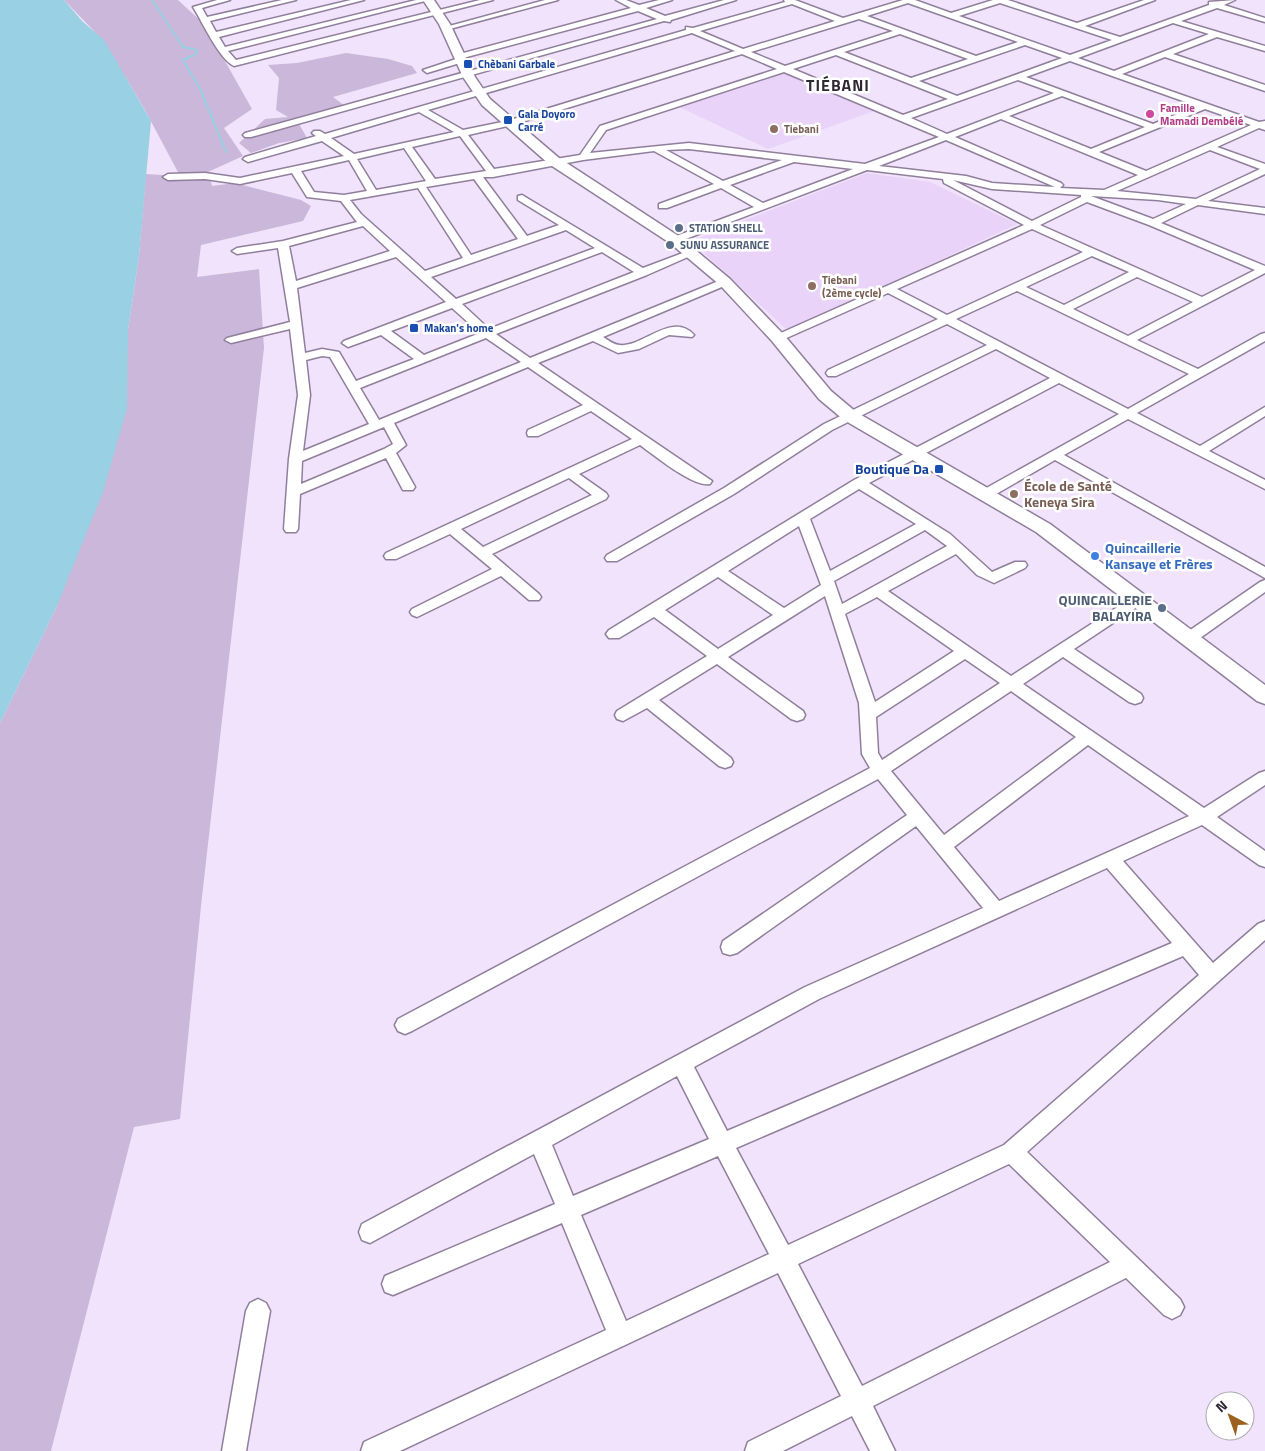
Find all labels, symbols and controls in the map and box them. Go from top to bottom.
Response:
place label: Chèbani Garbale [478,56,556,72]
marker: Chèbani Garbale [462,58,474,70]
district label: TIÉBANI [806,73,870,97]
place label: Famille Mamadi Dembélé [1160,100,1244,129]
place label: Gala Doyoro Carré [518,106,575,135]
marker: Famille Mamadi Dembélé [1144,108,1156,120]
marker: Gala Doyoro Carré [502,114,514,126]
place label: Tiebani [784,121,819,137]
marker: Tiebani [768,123,780,135]
place label: STATION SHELL [689,220,763,236]
marker: STATION SHELL [673,222,685,234]
place label: SUNU ASSURANCE [680,237,769,253]
marker: SUNU ASSURANCE [664,239,676,251]
place label: Tiebani (2ème cycle) [822,272,881,301]
marker: Tiebani (2ème cycle) [806,280,818,292]
place label: Makan's home [424,320,494,336]
marker: Makan's home [408,322,420,334]
place label: Boutique Da [855,458,929,479]
marker: Boutique Da [933,463,945,475]
place label: École de Santé Keneya Sira [1024,475,1112,512]
marker: École de Santé Keneya Sira [1008,488,1020,500]
place label: Quincaillerie Kansaye et Frères [1105,537,1213,574]
marker: Quincaillerie Kansaye et Frères [1089,550,1101,562]
place label: QUINCAILLERIE BALAYIRA [1059,589,1153,626]
marker: QUINCAILLERIE BALAYIRA [1156,602,1168,614]
north arrow [1205,1391,1255,1441]
text: N [1211,1395,1232,1417]

